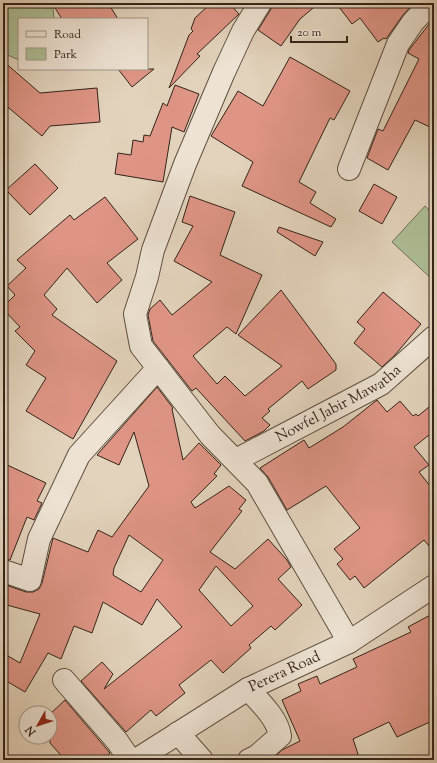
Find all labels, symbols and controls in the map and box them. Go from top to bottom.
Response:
legend [18,18,148,70]
scale bar [291,18,347,44]
text: 20 m [297,24,322,42]
text: Road [54,26,81,44]
text: Park [54,46,77,64]
street label: Nowfel Jabir Mawatha [272,360,406,448]
street label: Perera Road [245,646,324,698]
north arrow [18,705,58,745]
text: N [22,722,41,740]

